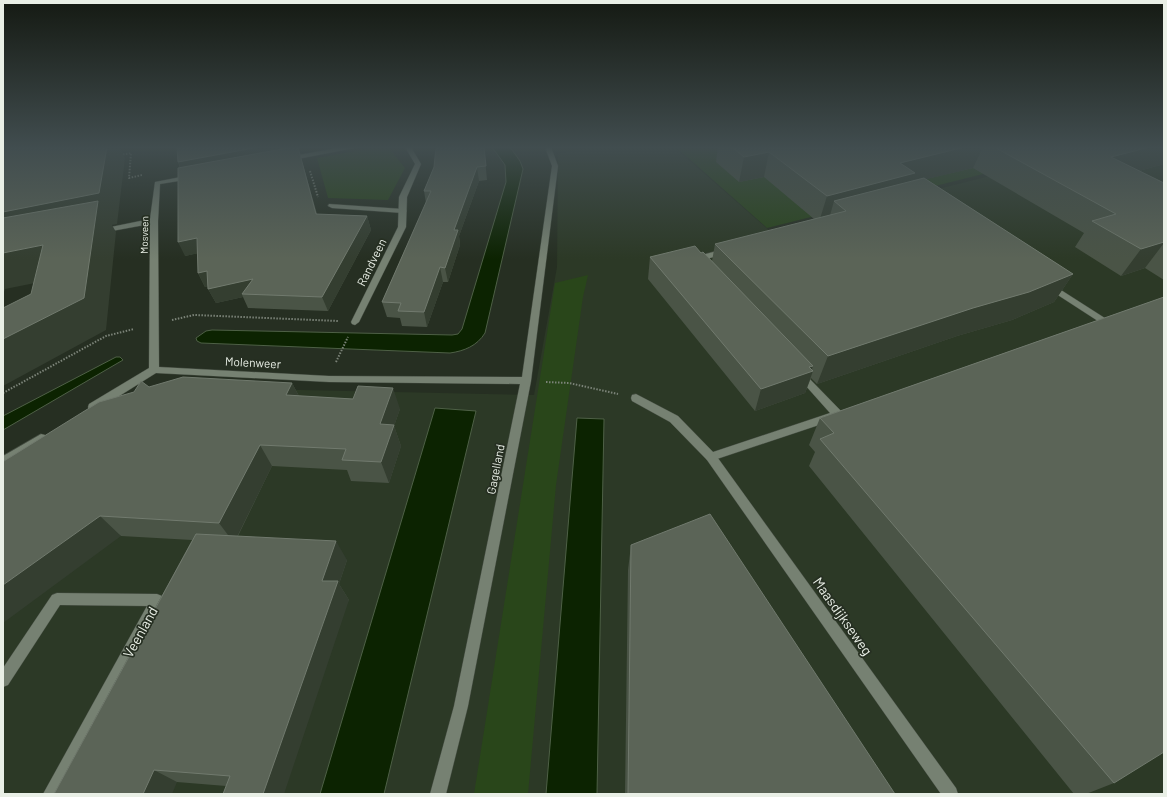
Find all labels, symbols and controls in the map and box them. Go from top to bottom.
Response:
street label: Mosveen [138,216,150,254]
street label: Randveen [353,236,389,288]
street label: Molenweer [225,354,282,370]
street label: Gagelland [483,443,507,495]
street label: Maasdijkseweg [810,574,876,658]
street label: Veenland [119,604,161,660]

